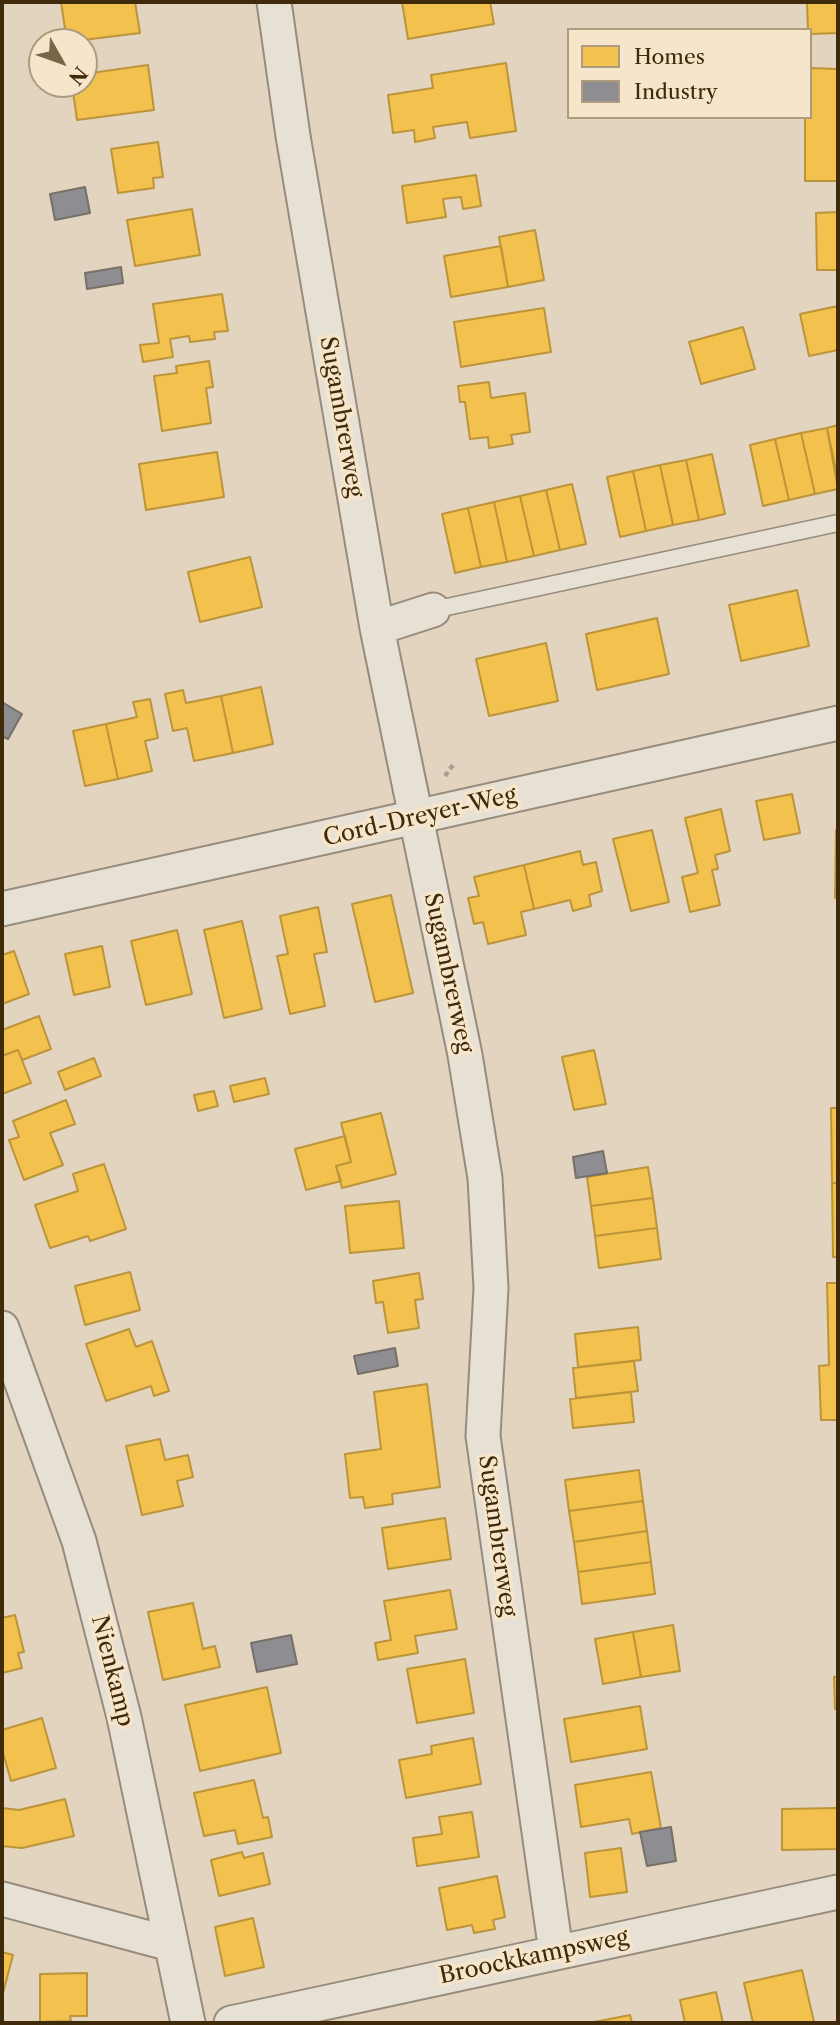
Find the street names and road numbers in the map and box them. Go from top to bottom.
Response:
street label: Sugambrerweg [313,334,369,500]
street label: Cord-Dreyer-Weg [321,781,519,853]
street label: Sugambrerweg [418,890,478,1056]
street label: Sugambrerweg [472,1453,522,1619]
street label: Nienkamp [85,1613,139,1729]
street label: Broockkampsweg [437,1923,631,1991]

